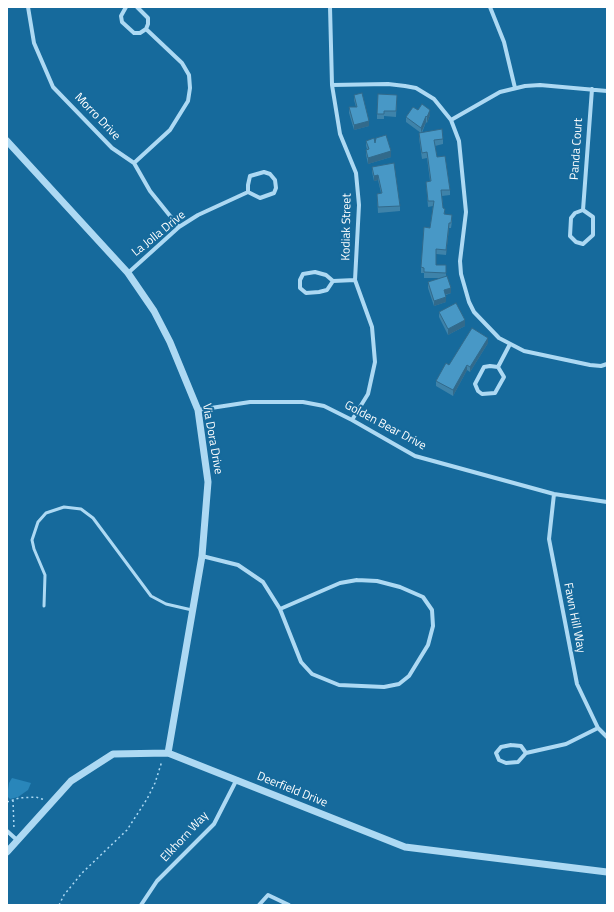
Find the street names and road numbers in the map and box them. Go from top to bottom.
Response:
street label: Morro Drive [71,91,123,143]
street label: Panda Court [568,118,586,180]
street label: Kodiak Street [339,193,355,261]
street label: La Jolla Drive [129,208,189,260]
street label: Golden Bear Drive [342,398,428,454]
street label: Via Dora Drive [199,403,225,475]
street label: Fawn Hill Way [560,582,588,654]
street label: Deerfield Drive [255,769,329,811]
street label: Elkhorn Way [158,809,212,865]

